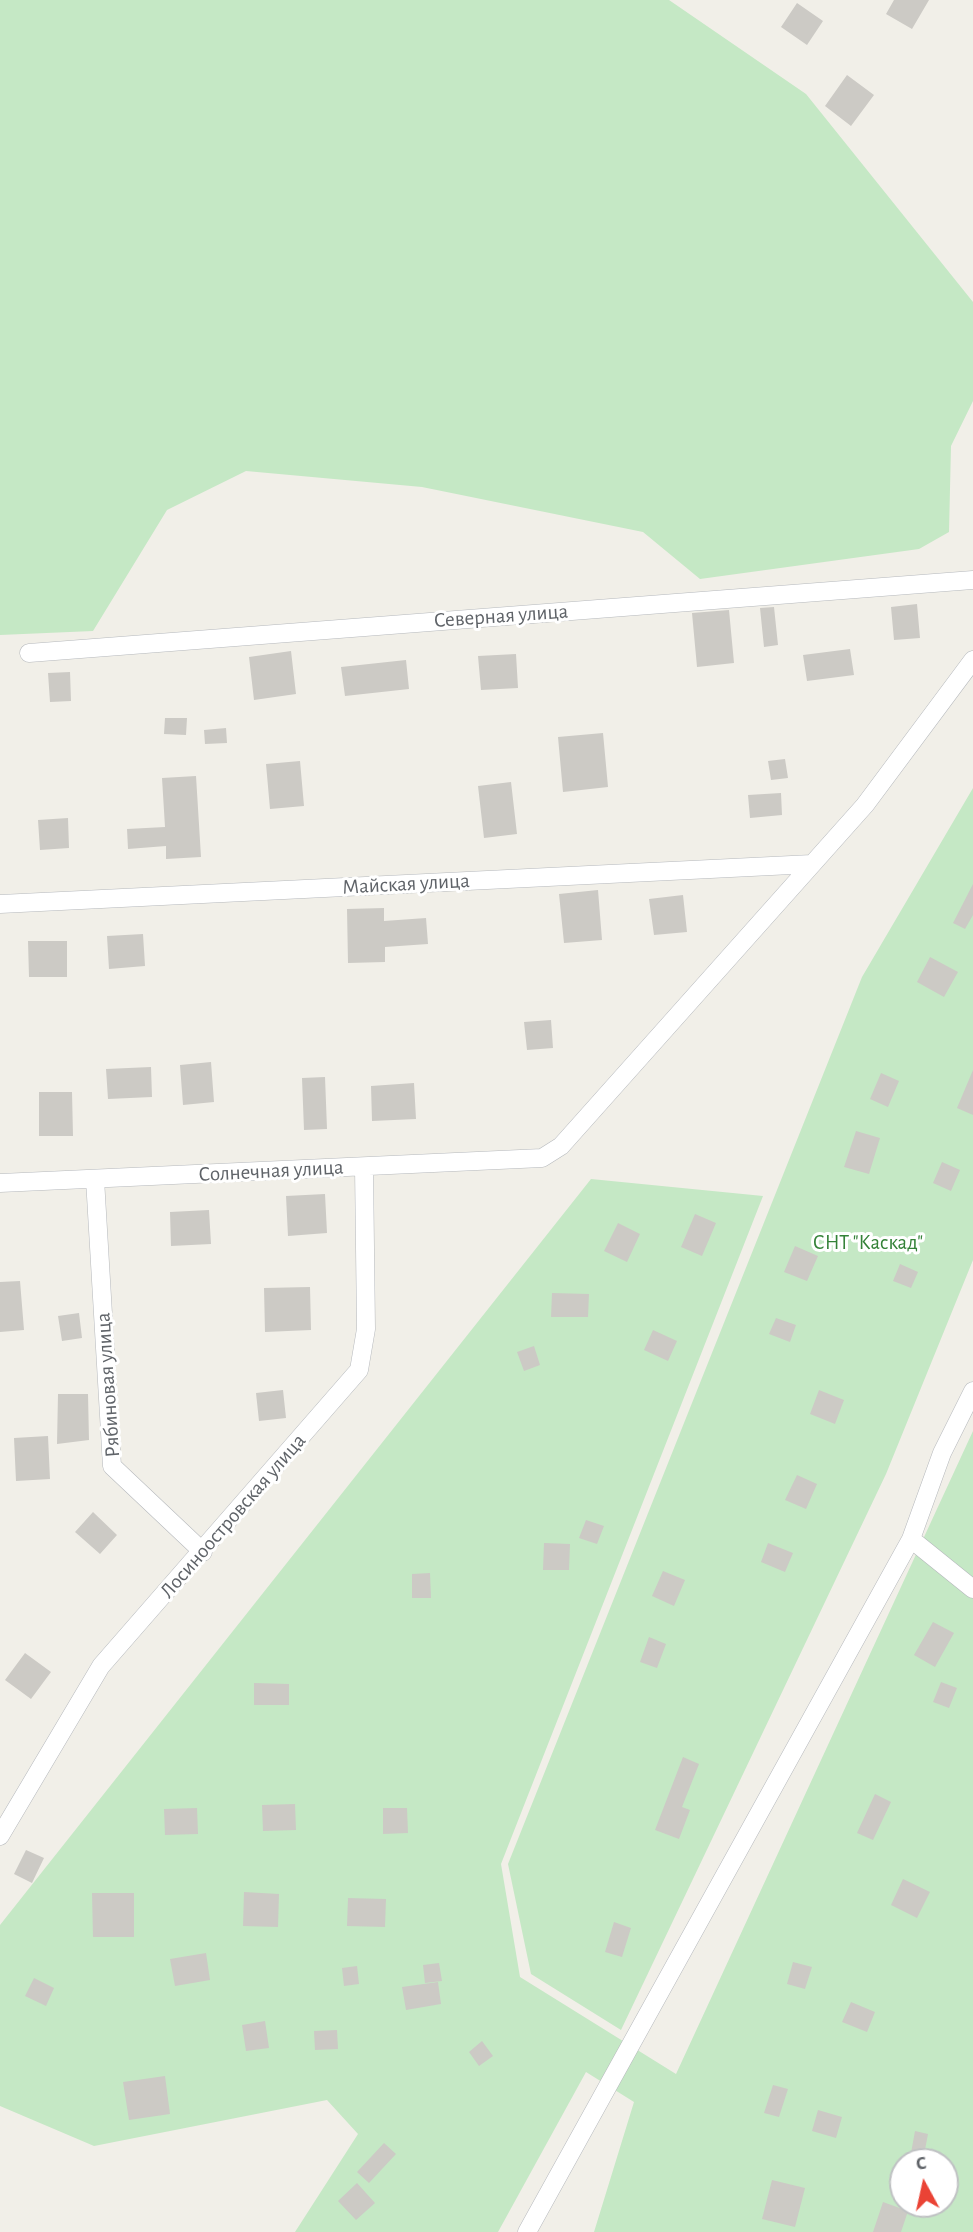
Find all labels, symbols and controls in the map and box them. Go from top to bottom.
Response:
street label: Северная улица [433,599,569,633]
street label: Майская улица [342,868,470,900]
street label: Солнечная улица [198,1155,344,1187]
park label: СНТ "Каскад" [813,1230,923,1256]
street label: Рябиновая улица [90,1312,126,1458]
street label: Лосиноостровская улица [155,1429,311,1603]
north arrow [889,2148,959,2218]
text: С [915,2154,928,2174]

